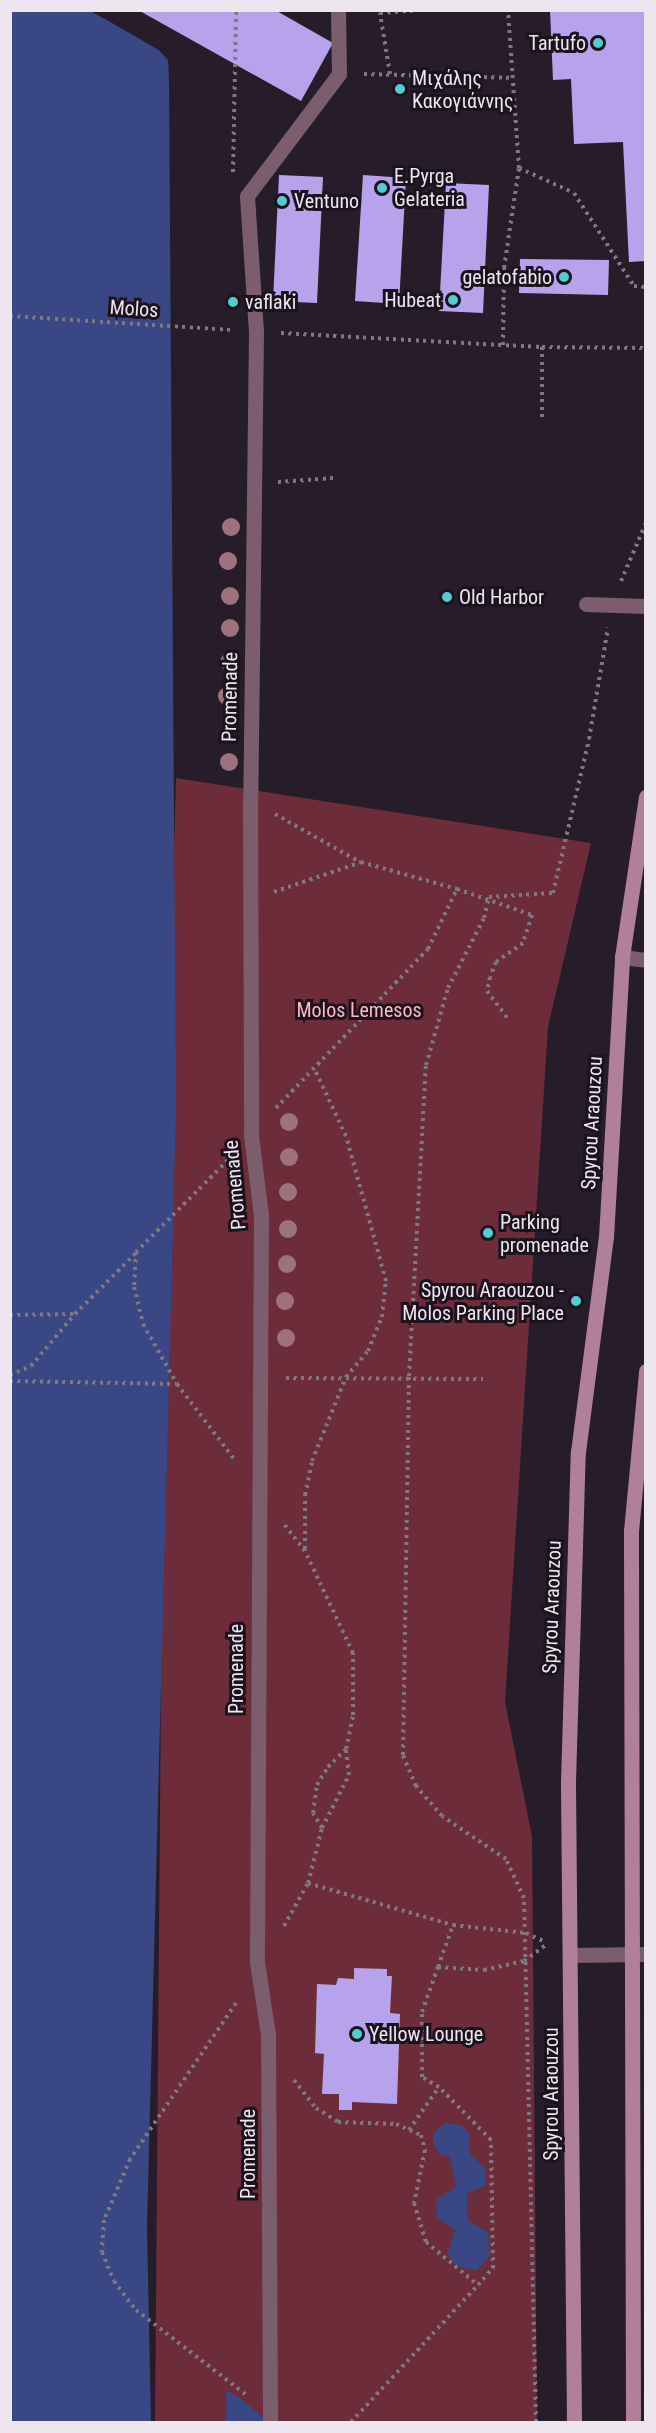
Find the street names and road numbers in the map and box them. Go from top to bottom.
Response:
street label: Molos [109,295,159,323]
street label: Promenade [217,652,243,742]
street label: Spyrou Araouzou [577,1056,607,1190]
street label: Promenade [219,1139,251,1231]
street label: Spyrou Araouzou [538,1540,566,1674]
street label: Promenade [224,1624,248,1714]
street label: Spyrou Araouzou [539,2027,563,2161]
street label: Promenade [236,2109,260,2199]

